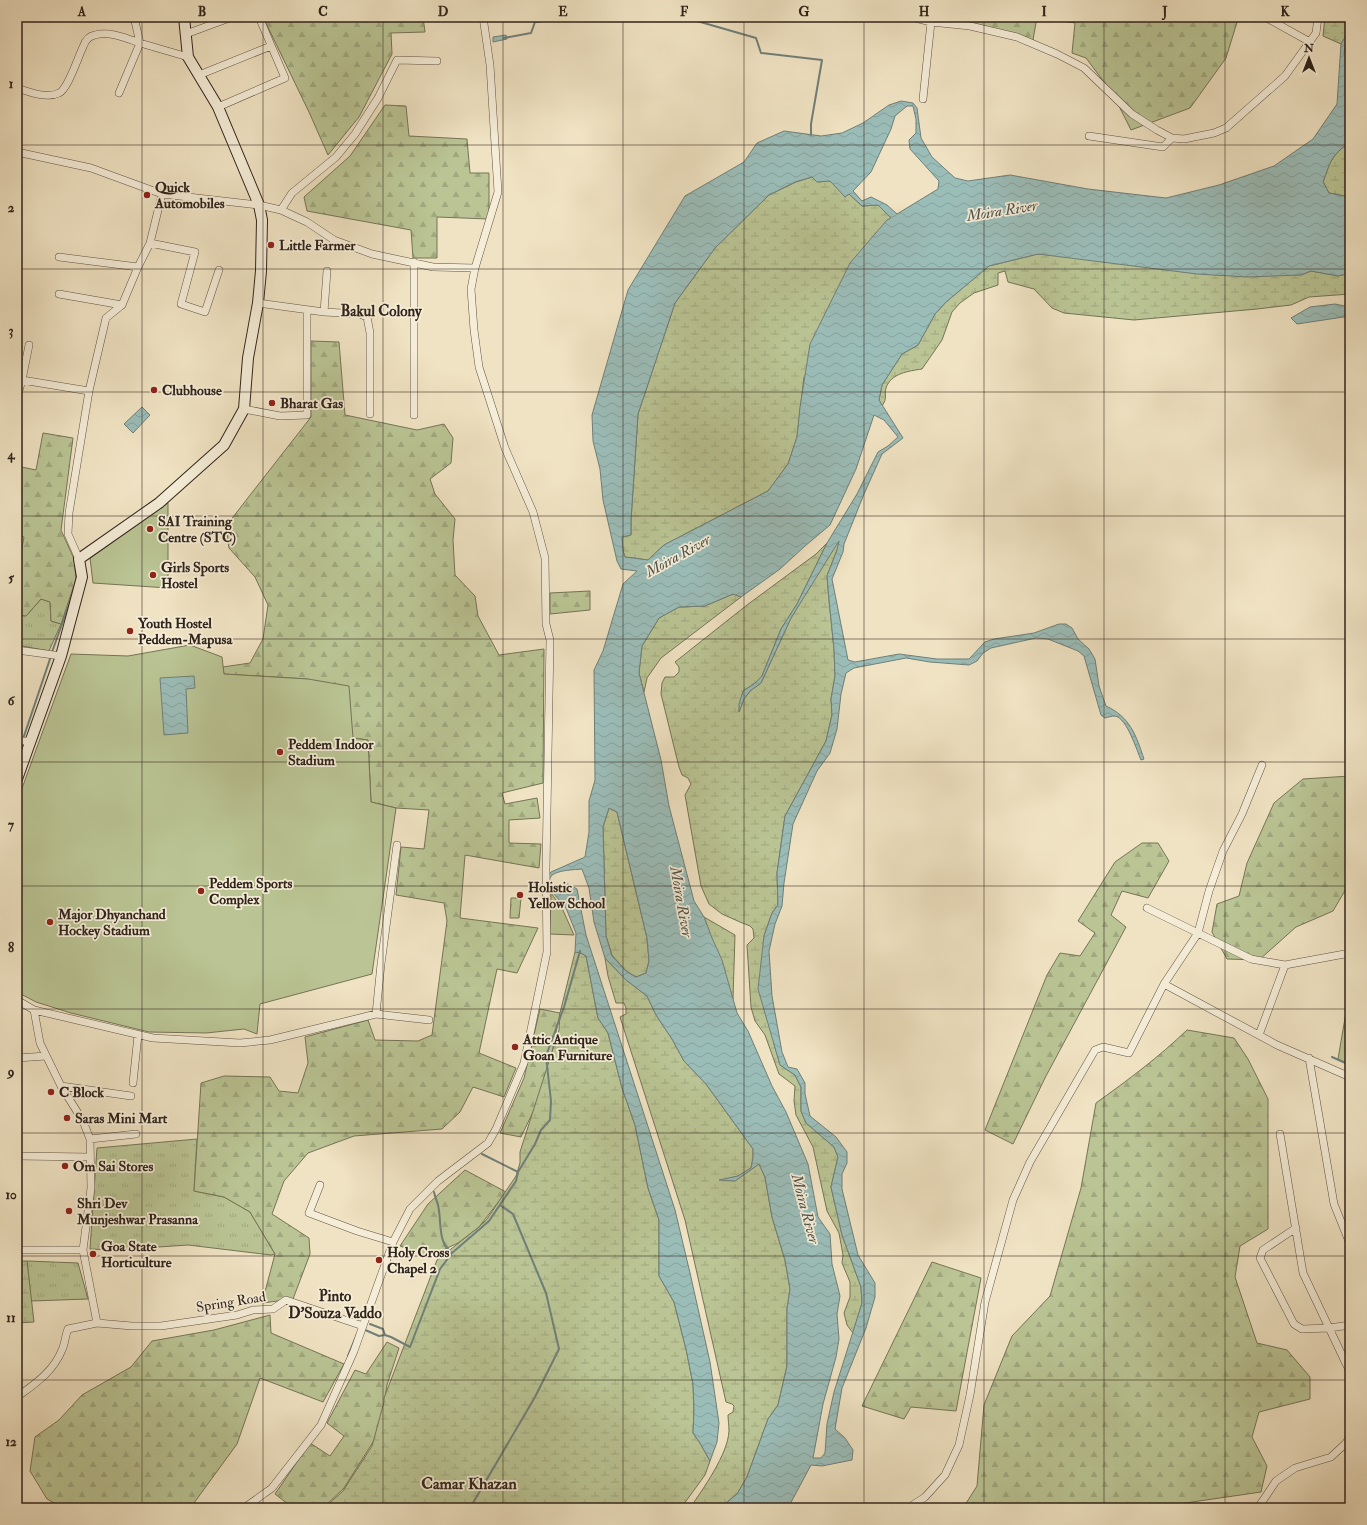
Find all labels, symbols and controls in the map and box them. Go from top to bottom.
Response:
text: A [77,4,87,20]
text: B [198,4,206,20]
text: C [318,4,328,20]
text: D [438,4,449,20]
text: E [558,4,568,20]
text: F [680,4,689,20]
text: G [799,4,810,20]
text: H [919,4,930,20]
text: I [1041,4,1047,20]
text: J [1161,4,1168,21]
text: K [1280,4,1290,20]
north arrow [1289,38,1329,78]
text: N [1303,42,1315,55]
text: 1 [9,76,14,92]
place label: Quick Automobiles [154,179,225,212]
marker: Quick Automobiles [142,190,152,200]
water label: Moira River [964,196,1040,226]
text: 2 [8,200,15,216]
place label: Little Farmer [279,237,356,254]
marker: Little Farmer [266,240,276,250]
district label: Bakul Colony [340,302,423,322]
text: 3 [9,323,14,339]
place label: Clubhouse [162,382,222,399]
marker: Clubhouse [149,385,159,395]
place label: Bharat Gas [280,395,343,412]
marker: Bharat Gas [267,398,277,408]
text: 4 [6,447,15,463]
place label: SAI Training Centre (STC) [158,513,236,546]
marker: SAI Training Centre (STC) [145,524,155,534]
water label: Moira River [641,530,715,582]
place label: Girls Sports Hostel [161,559,229,592]
text: 5 [8,570,14,586]
marker: Girls Sports Hostel [148,570,158,580]
place label: Youth Hostel Peddem-Mapusa [137,615,233,649]
marker: Youth Hostel Peddem-Mapusa [125,626,135,636]
text: 6 [8,693,16,709]
place label: Peddem Indoor Stadium [288,736,374,769]
marker: Peddem Indoor Stadium [275,747,285,757]
text: 7 [8,817,15,833]
water label: Moira River [665,864,697,940]
place label: Peddem Sports Complex [209,875,292,909]
place label: Holistic Yellow School [527,879,606,912]
marker: Peddem Sports Complex [196,886,206,896]
marker: Holistic Yellow School [515,890,525,900]
place label: Major Dhyanchand Hockey Stadium [57,906,166,940]
marker: Major Dhyanchand Hockey Stadium [45,917,55,927]
text: 8 [8,940,14,956]
place label: Attic Antique Goan Furniture [522,1031,612,1064]
marker: Attic Antique Goan Furniture [510,1042,520,1052]
text: 9 [6,1064,15,1080]
place label: C Block [59,1084,104,1101]
marker: C Block [46,1087,56,1097]
place label: Saras Mini Mart [75,1110,168,1127]
marker: Saras Mini Mart [62,1113,72,1123]
place label: Om Sai Stores [73,1158,153,1175]
marker: Om Sai Stores [60,1161,70,1171]
water label: Moira River [786,1171,824,1247]
text: 10 [5,1187,17,1203]
place label: Shri Dev Munjeshwar Prasanna [76,1195,199,1228]
marker: Shri Dev Munjeshwar Prasanna [64,1206,74,1216]
place label: Goa State Horticulture [101,1238,172,1271]
place label: Holy Cross Chapel 2 [387,1244,449,1278]
marker: Goa State Horticulture [88,1249,98,1259]
marker: Holy Cross Chapel 2 [374,1255,384,1265]
district label: Pinto D’Souza Vaddo [288,1287,382,1323]
street label: Spring Road [195,1288,267,1317]
text: 11 [6,1310,16,1326]
text: 12 [5,1434,17,1450]
district label: Camar Khazan [421,1474,517,1494]

